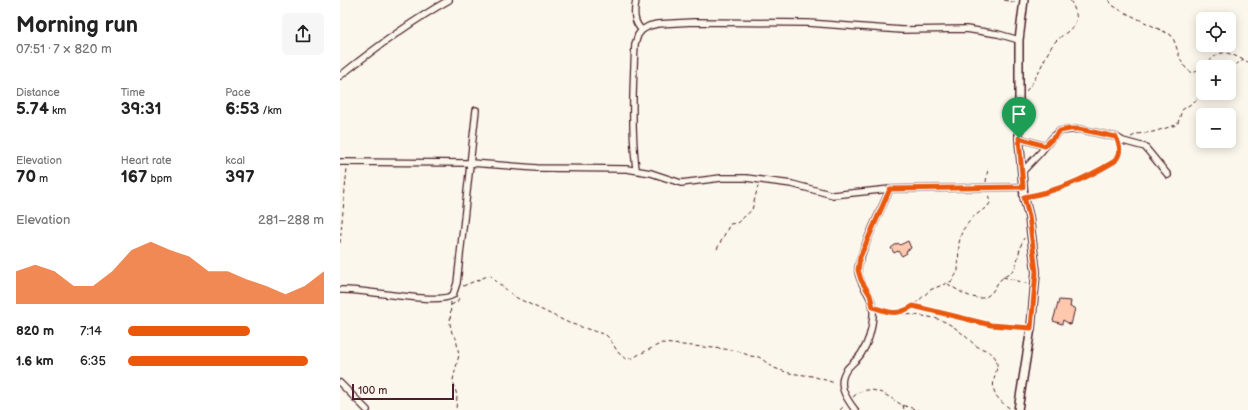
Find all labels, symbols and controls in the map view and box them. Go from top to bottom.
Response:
text: Morning run [16,12,138,39]
map controls [1196,12,1236,148]
button: locate [1196,12,1236,52]
button: share [282,13,324,55]
text: 07:51 · 7 × 820 m [16,41,112,57]
button: + [1196,60,1236,100]
text: Distance [16,86,60,99]
text: Time [121,86,145,99]
text: Pace [225,86,250,99]
pin [1002,97,1036,138]
text: 5.74 [16,99,49,119]
text: 39:31 [121,99,162,119]
text: 6:53 [225,99,259,119]
icon: arrive [1008,103,1030,125]
text: km [49,104,66,117]
text: /km [259,104,282,117]
button: − [1196,108,1236,148]
text: Elevation [16,154,62,167]
text: Heart rate [121,154,171,167]
text: kcal [225,154,245,167]
text: 70 [16,167,36,187]
text: 167 [121,167,148,187]
text: 397 [225,167,255,187]
text: m [36,172,48,185]
text: bpm [148,172,172,185]
text: Elevation [16,212,70,228]
text: 281–288 m [258,212,324,228]
text: 820 m [16,323,54,339]
text: 7:14 [80,323,102,339]
text: 1.6 km [16,353,54,369]
text: 6:35 [80,353,106,369]
scale bar [352,382,454,401]
text: 100 m [358,384,387,397]

